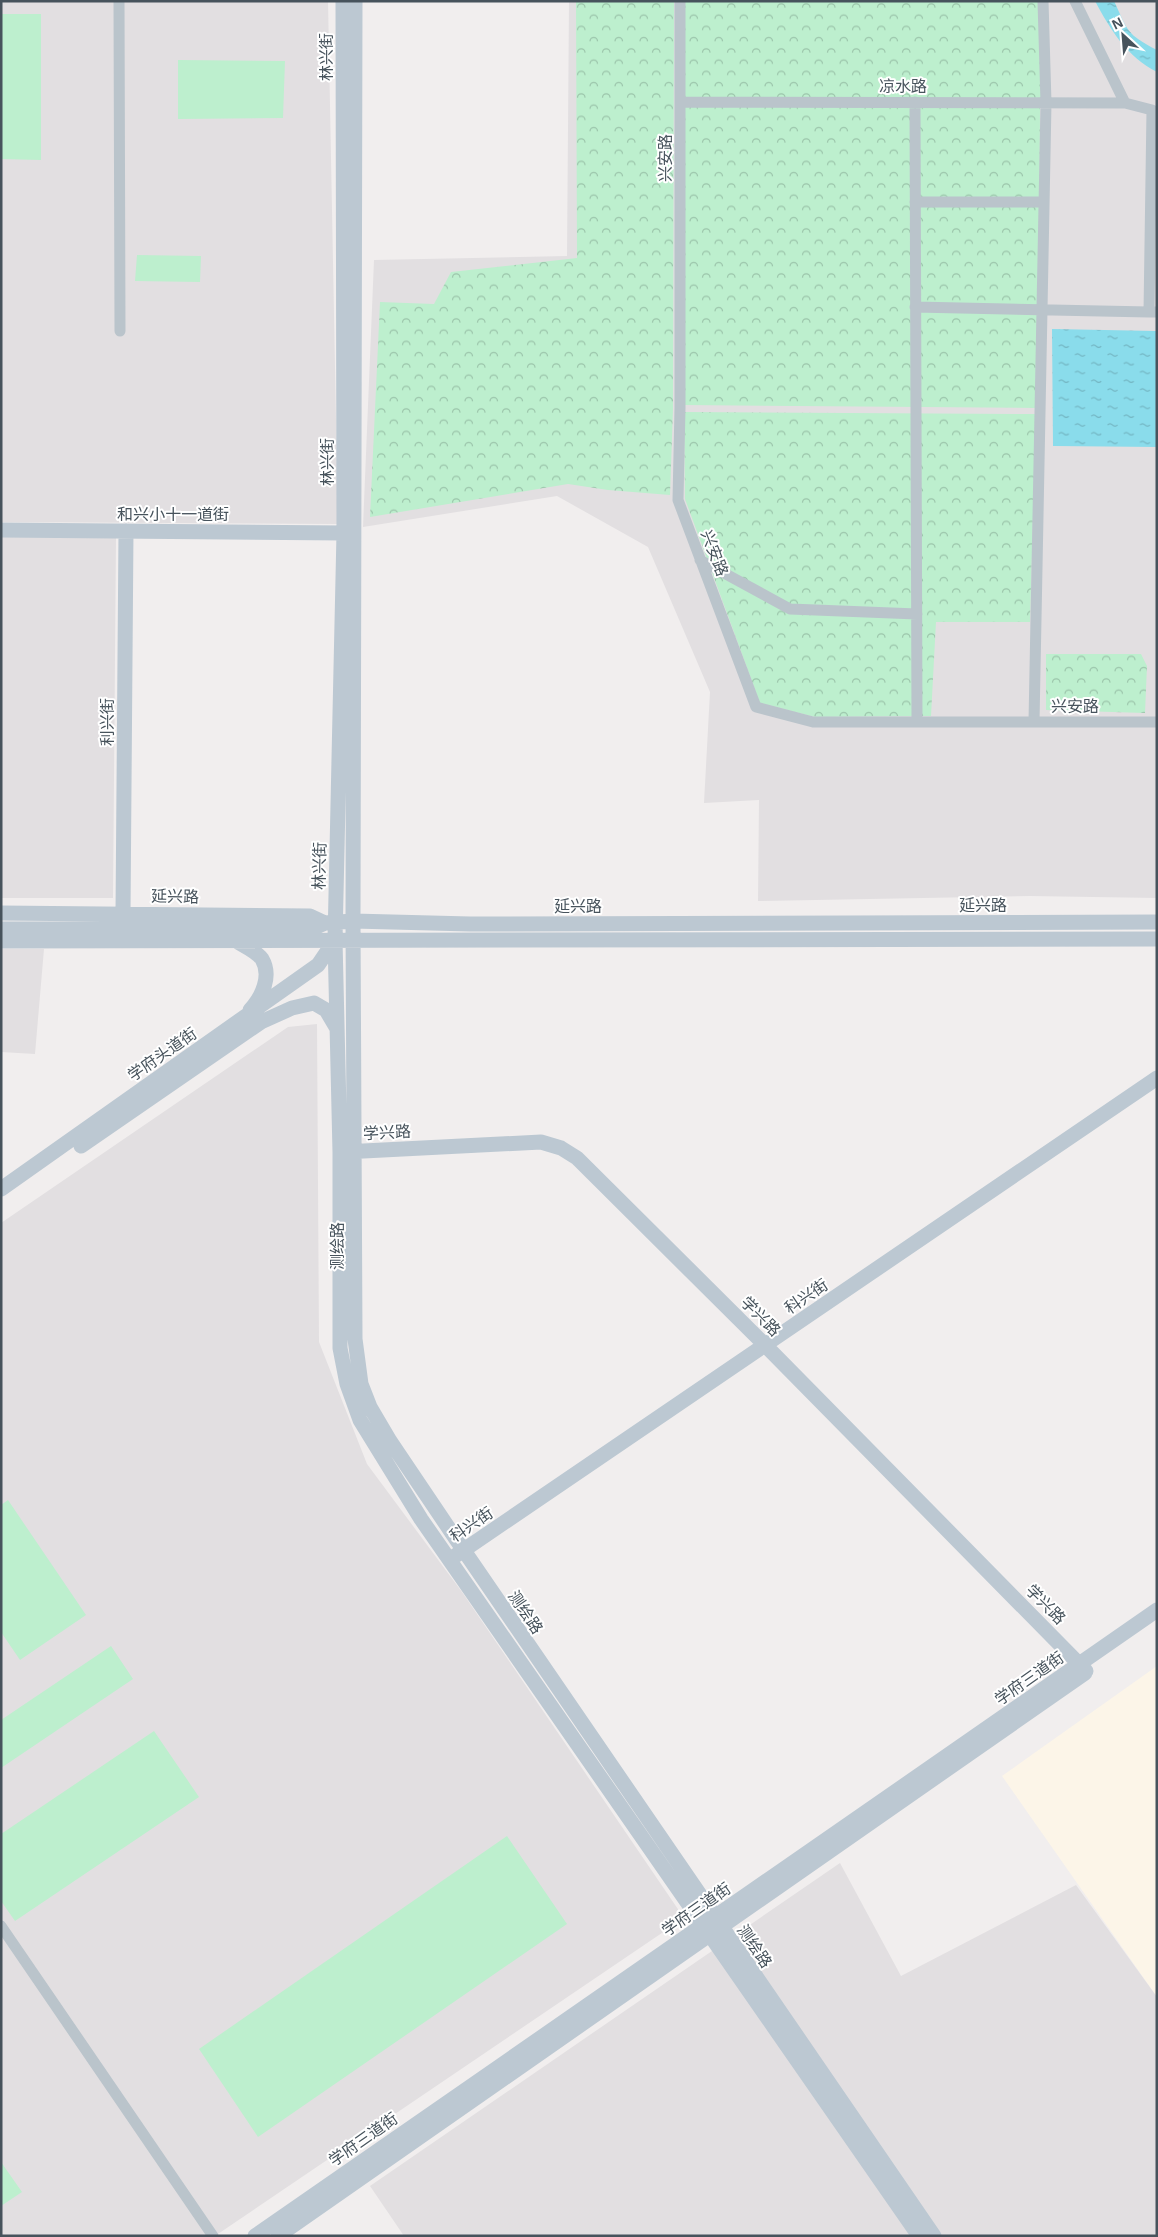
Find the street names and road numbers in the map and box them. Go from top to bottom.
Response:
street label: 林兴街 [318,33,335,81]
street label: 凉水路 [879,78,927,95]
street label: 兴安路 [657,134,674,182]
street label: 林兴街 [319,438,336,486]
street label: 和兴小十一道街 [117,506,229,523]
street label: 兴安路 [698,528,731,579]
street label: 利兴街 [99,698,116,746]
street label: 兴安路 [1051,698,1099,715]
street label: 林兴街 [311,842,328,890]
street label: 延兴路 [151,888,199,905]
street label: 延兴路 [959,897,1007,914]
street label: 延兴路 [554,898,602,915]
street label: 学府头道街 [125,1024,200,1084]
street label: 学兴路 [363,1123,411,1142]
street label: 测绘路 [329,1222,346,1270]
street label: 科兴街 [782,1276,831,1317]
street label: 学兴路 [738,1293,784,1339]
street label: 科兴街 [447,1504,496,1545]
street label: 学兴路 [1023,1581,1069,1627]
street label: 测绘路 [505,1588,546,1637]
street label: 学府三道街 [992,1648,1067,1708]
street label: 学府三道街 [659,1879,734,1939]
street label: 测绘路 [734,1922,775,1971]
street label: 学府三道街 [326,2109,401,2169]

